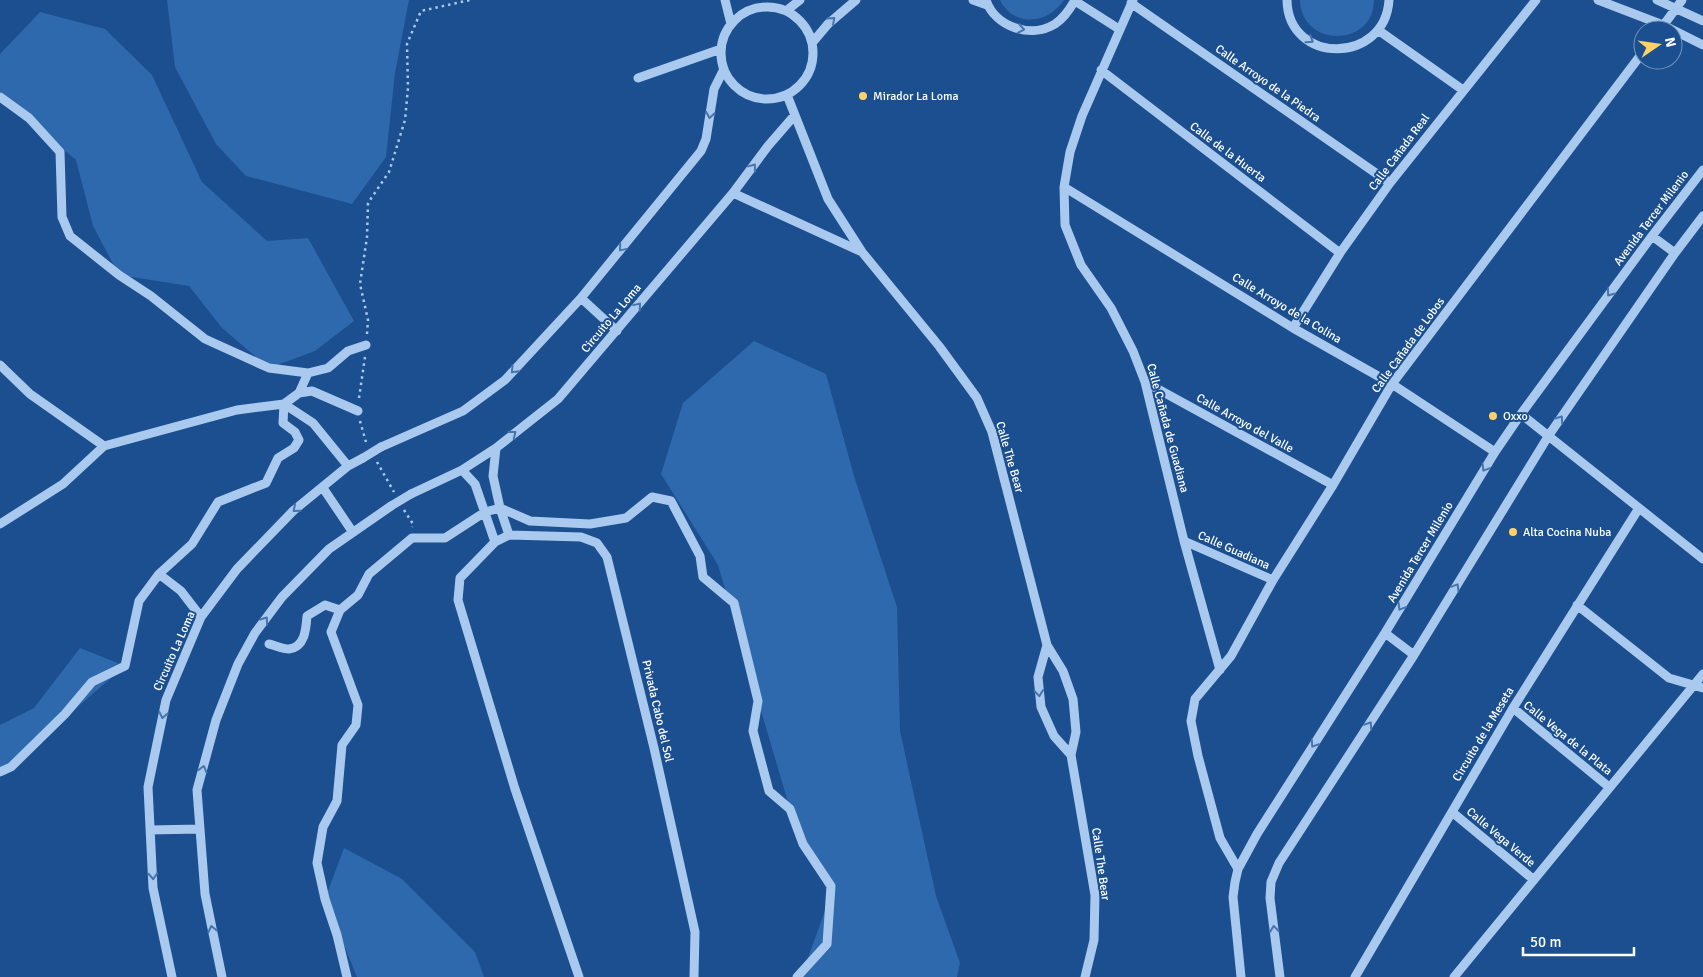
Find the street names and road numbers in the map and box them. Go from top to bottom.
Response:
street label: Calle Arroyo de la Piedra [1212,41,1323,125]
street label: Calle Cañada Real [1366,111,1433,194]
street label: Calle de la Huerta [1187,119,1269,186]
street label: Avenida Tercer Milenio [1611,168,1692,269]
street label: Calle Arroyo de la Colina [1229,270,1344,347]
street label: Circuito La Loma [578,281,645,356]
street label: Calle Cañada de Lobos [1369,295,1448,396]
street label: Calle Cañada de Guadiana [1143,362,1192,494]
street label: Calle Arroyo del Valle [1194,390,1296,456]
street label: Calle The Bear [992,420,1027,495]
street label: Avenida Tercer Milenio [1384,499,1457,606]
street label: Calle Guadiana [1195,528,1272,573]
street label: Circuito La Loma [150,609,199,693]
street label: Privada Cabo del Sol [638,659,677,764]
street label: Circuito de la Meseta [1449,684,1518,784]
street label: Calle Vega de la Plata [1520,698,1615,779]
street label: Calle Vega Verde [1463,804,1538,870]
street label: Calle The Bear [1088,827,1113,902]

